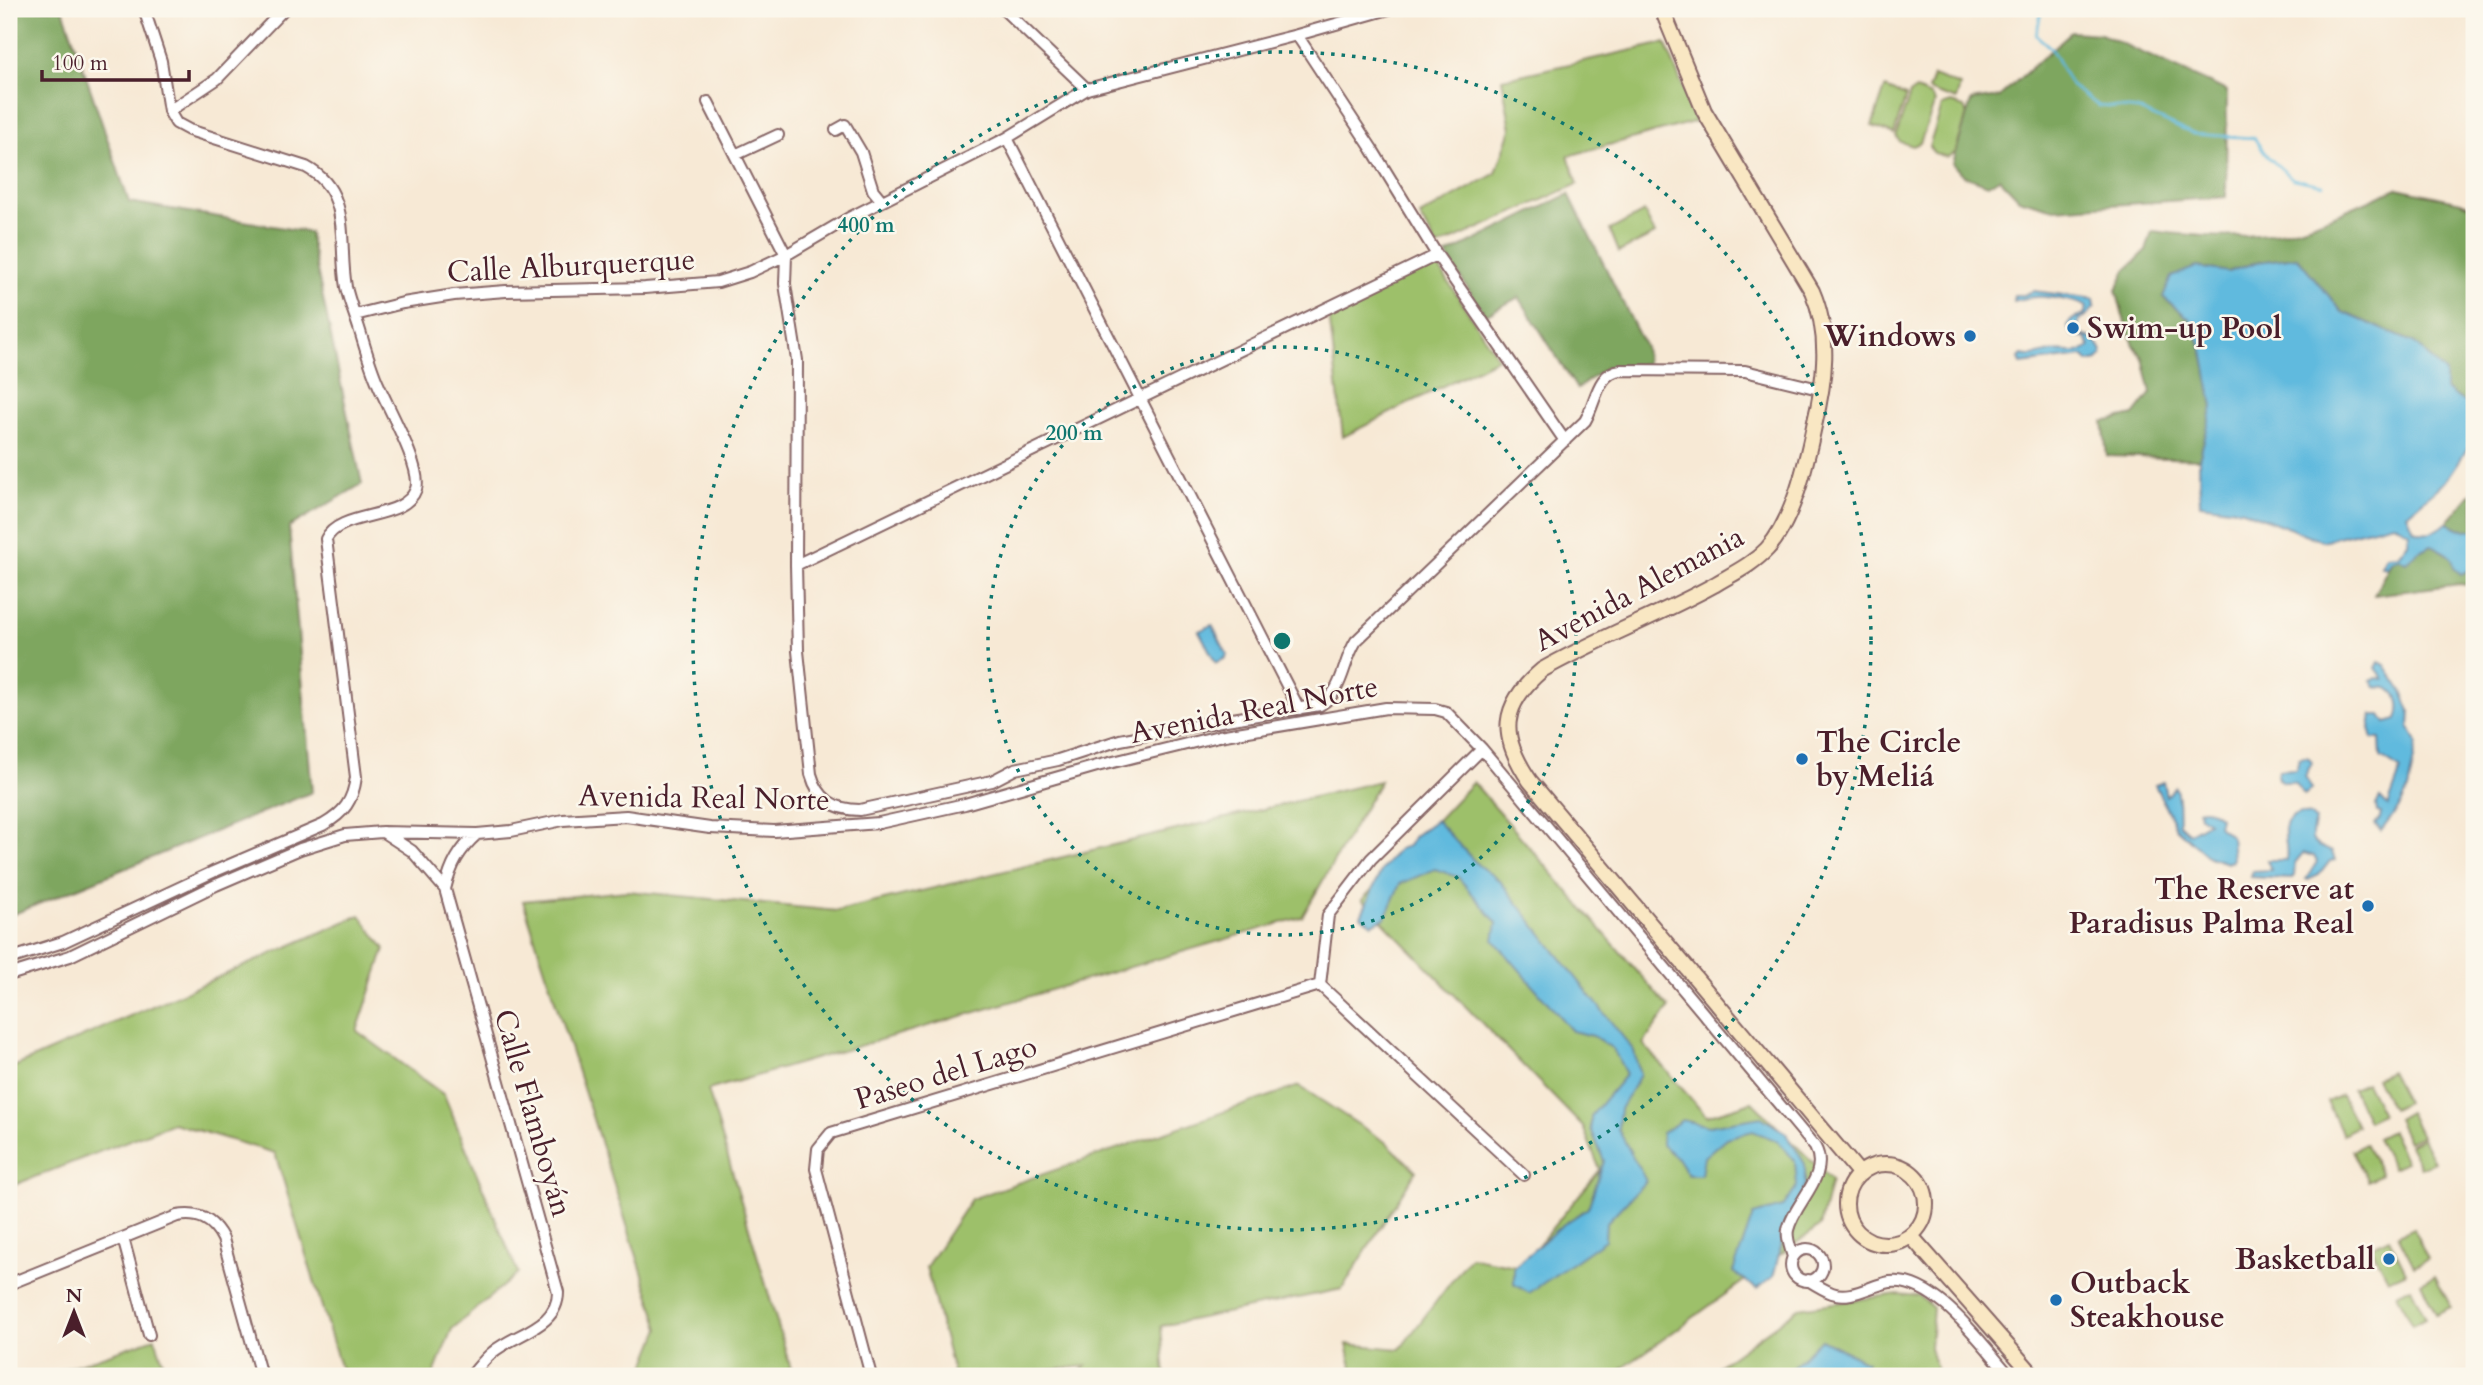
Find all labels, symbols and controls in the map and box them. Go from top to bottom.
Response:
scale bar [42,38,189,82]
text: 100 m [52,49,108,78]
text: 400 m [837,211,895,240]
street label: Calle Alburquerque [446,239,696,293]
place label: Swim-up Pool [2087,308,2282,349]
place label: Windows [1823,316,1956,357]
marker: Swim-up Pool [2065,320,2081,336]
marker: Windows [1962,328,1978,344]
text: 200 m [1045,419,1103,448]
street label: Avenida Alemania [1527,516,1751,662]
centre of rings [1270,629,1294,653]
street label: Avenida Real Norte [1127,666,1381,754]
place label: The Circle by Meliá [1816,722,1961,797]
marker: The Circle by Meliá [1794,751,1810,767]
street label: Avenida Real Norte [578,775,830,821]
place label: The Reserve at Paradisus Palma Real [2069,869,2354,944]
marker: The Reserve at Paradisus Palma Real [2360,898,2376,914]
street label: Calle Flamboyán [484,1004,582,1222]
street label: Paseo del Lago [850,1026,1042,1120]
place label: Basketball [2235,1239,2375,1280]
marker: Basketball [2381,1251,2397,1267]
place label: Outback Steakhouse [2070,1263,2225,1338]
north arrow [38,1276,108,1346]
text: N [66,1283,83,1309]
marker: Outback Steakhouse [2048,1292,2064,1308]

